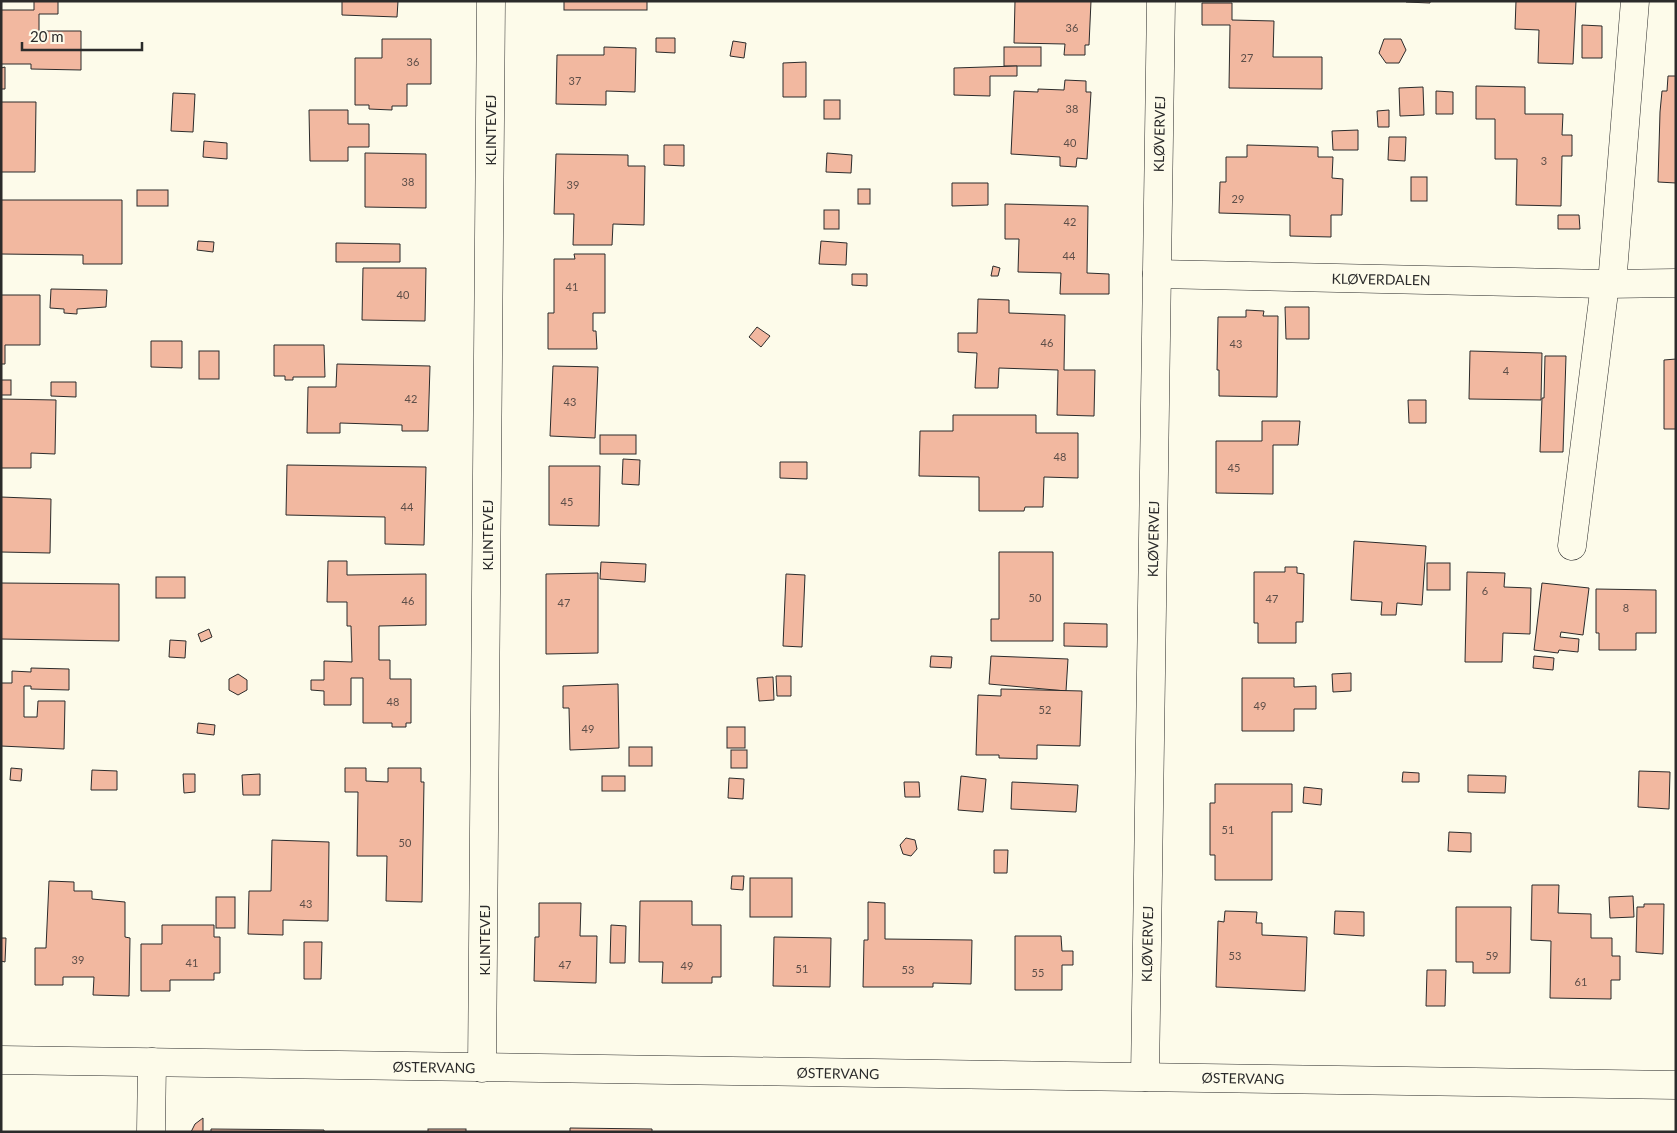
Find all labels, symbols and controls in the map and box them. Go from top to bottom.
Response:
scale bar [22,20,142,52]
house number: 36 [1066,21,1078,34]
text: 20 m [30,27,64,45]
house number: 27 [1241,51,1253,64]
house number: 36 [407,55,419,68]
house number: 37 [569,74,581,87]
street label: KLINTEVEJ [482,95,499,165]
street label: KLØVERVEJ [1150,96,1168,172]
house number: 38 [1066,102,1078,115]
house number: 40 [1064,136,1077,149]
house number: 3 [1541,154,1547,167]
house number: 38 [402,175,414,188]
house number: 39 [567,178,579,191]
house number: 29 [1232,192,1244,205]
house number: 42 [1064,215,1076,228]
house number: 44 [1063,249,1076,262]
street label: KLØVERDALEN [1331,270,1431,288]
house number: 41 [566,280,578,293]
house number: 40 [397,288,410,301]
house number: 46 [1041,336,1053,349]
house number: 43 [1230,337,1242,350]
house number: 4 [1503,364,1510,377]
house number: 42 [405,392,417,405]
house number: 43 [564,395,576,408]
house number: 48 [1054,450,1066,463]
house number: 45 [1228,461,1240,474]
house number: 45 [561,495,573,508]
house number: 44 [401,500,414,513]
street label: KLINTEVEJ [479,500,496,570]
street label: KLØVERVEJ [1144,501,1162,577]
house number: 6 [1482,584,1488,597]
house number: 50 [1029,591,1042,604]
house number: 47 [1266,592,1278,605]
house number: 46 [402,594,414,607]
house number: 47 [558,596,570,609]
house number: 8 [1623,601,1629,614]
house number: 48 [387,695,399,708]
house number: 49 [1254,699,1266,712]
house number: 52 [1039,703,1051,716]
house number: 49 [582,722,594,735]
house number: 51 [1222,823,1234,836]
house number: 50 [399,836,412,849]
house number: 43 [300,897,312,910]
street label: KLINTEVEJ [476,905,493,975]
street label: KLØVERVEJ [1138,906,1156,982]
house number: 53 [1229,949,1241,962]
house number: 59 [1486,949,1498,962]
house number: 39 [72,953,84,966]
house number: 41 [186,956,198,969]
house number: 47 [559,958,571,971]
house number: 49 [681,959,693,972]
house number: 51 [796,962,808,975]
house number: 53 [902,963,914,976]
house number: 55 [1032,966,1044,979]
house number: 61 [1575,975,1587,988]
street label: ØSTERVANG [392,1058,476,1076]
street label: ØSTERVANG [796,1064,880,1082]
street label: ØSTERVANG [1201,1069,1285,1087]

